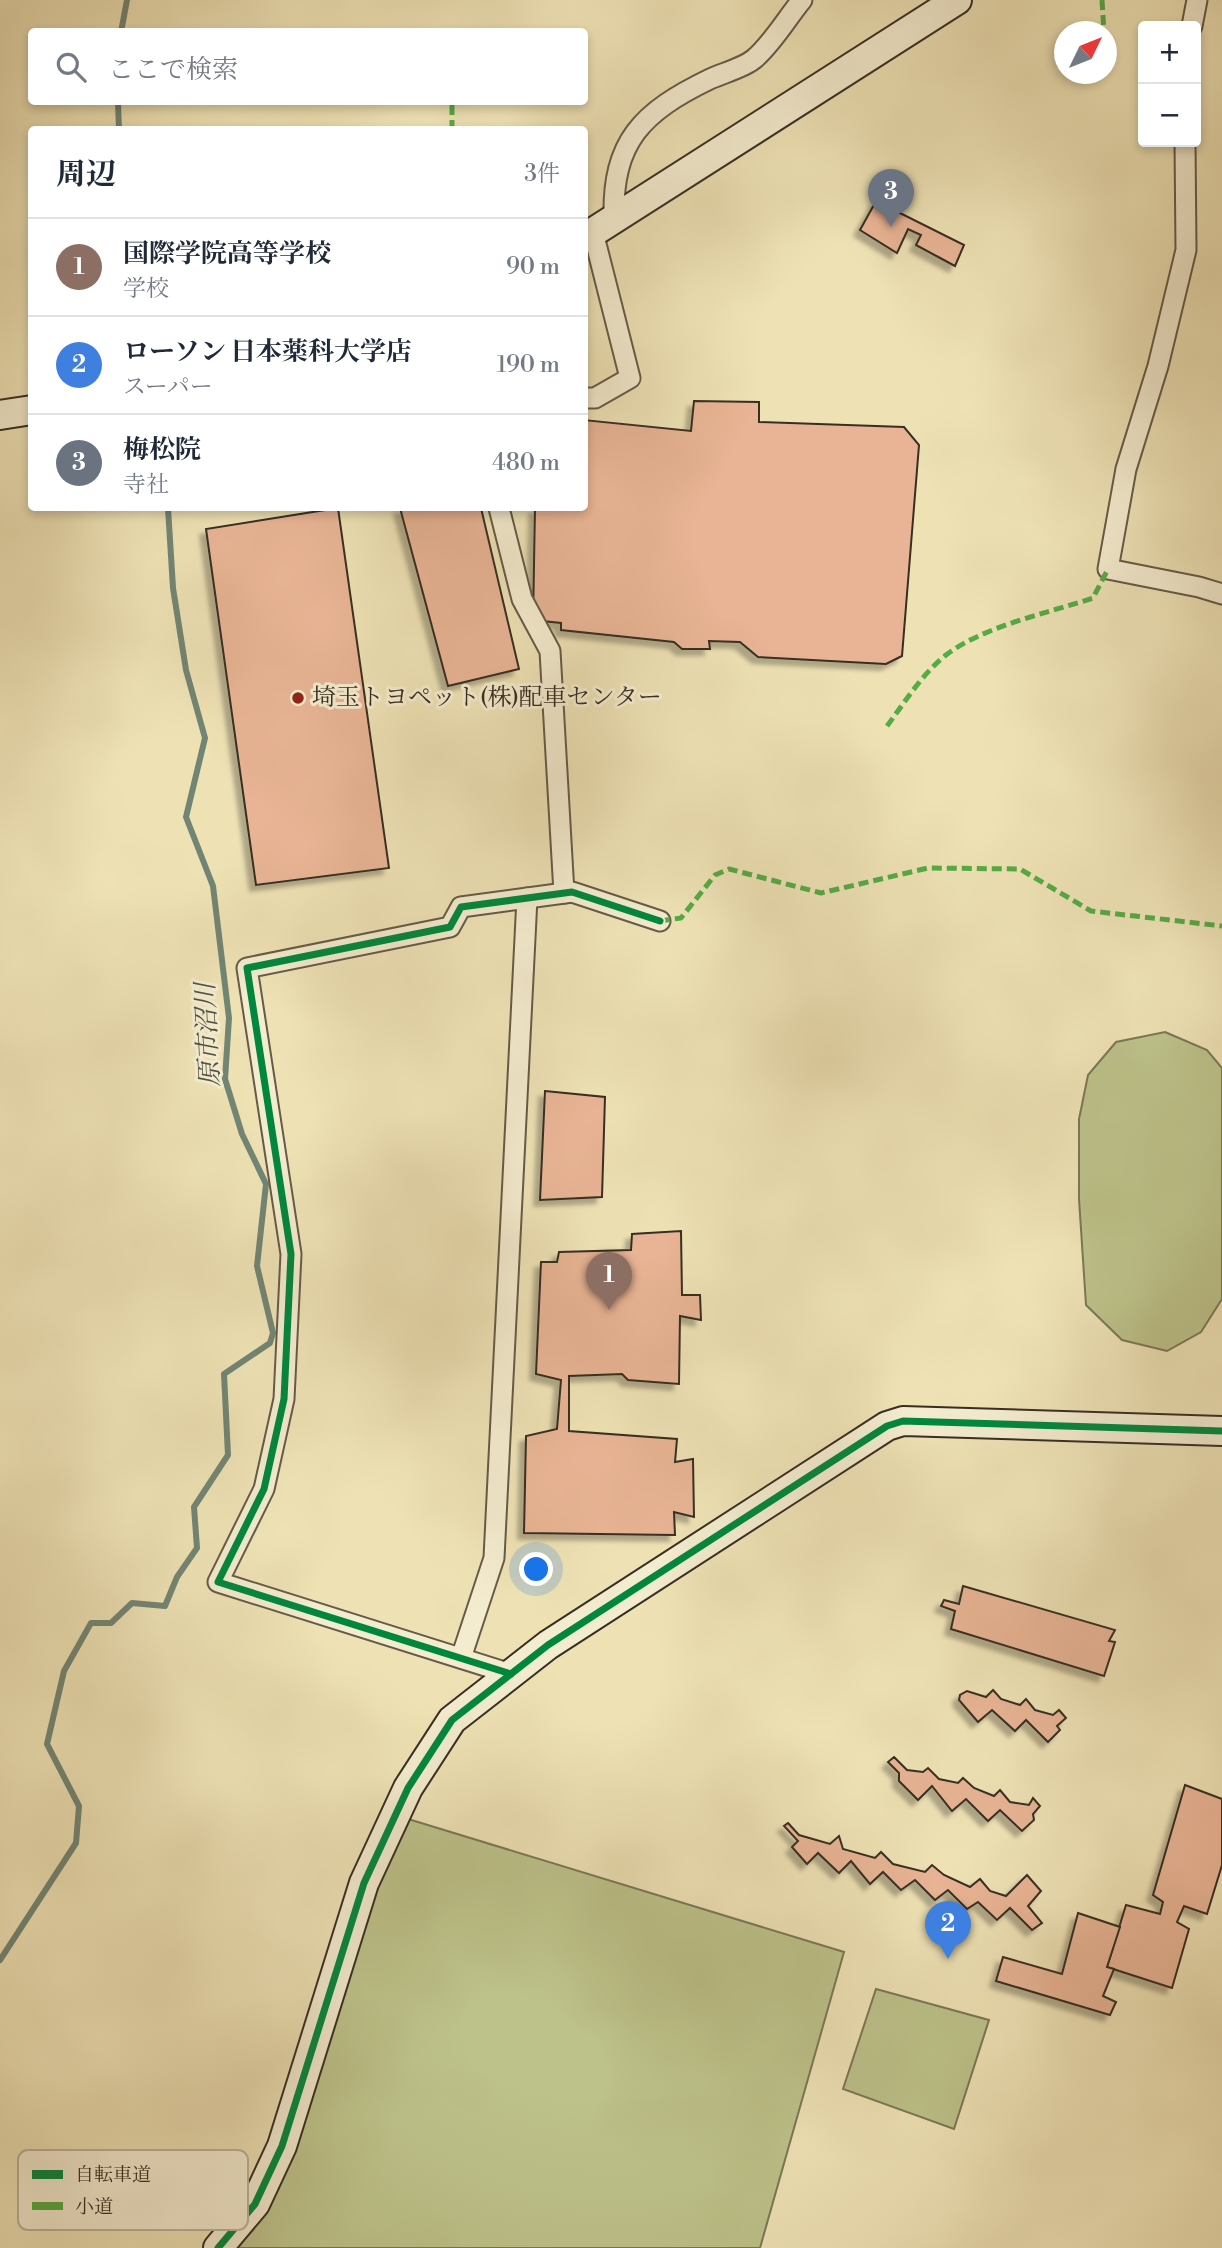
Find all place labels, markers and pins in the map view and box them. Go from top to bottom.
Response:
pin: 3 [868,169,914,227]
place label: 埼玉トヨペット(株)配車センター [312,683,662,713]
marker: 埼玉トヨペット(株)配車センター [290,690,306,706]
pin: 1 [586,1252,632,1310]
pin: 2 [925,1901,971,1959]

